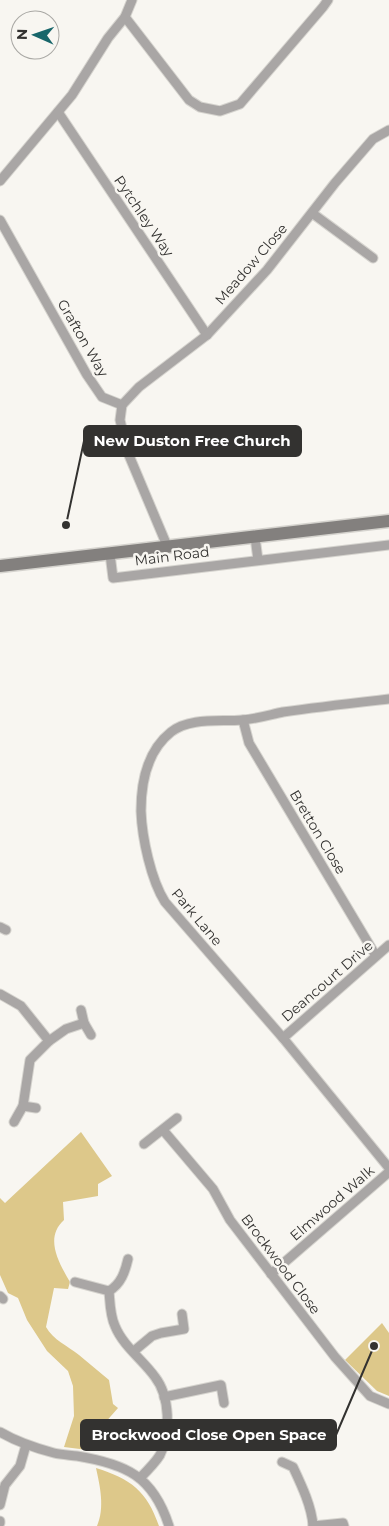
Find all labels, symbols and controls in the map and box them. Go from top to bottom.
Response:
north arrow [10,10,60,60]
text: N [13,29,31,41]
street label: Pytchley Way [110,172,178,260]
street label: Meadow Close [211,220,291,308]
street label: Grafton Way [54,296,113,380]
callout: New Duston Free Church [84,426,301,456]
text: New Duston Free Church [93,431,291,450]
street label: Main Road [134,542,210,570]
street label: Bretton Close [286,787,350,877]
street label: Park Lane [168,884,226,950]
street label: Deancourt Drive [278,936,376,1026]
street label: Elmwood Walk [286,1161,378,1245]
street label: Brockwood Close [237,1210,325,1318]
callout: Brockwood Close Open Space [81,1420,336,1450]
text: Brockwood Close Open Space [91,1425,327,1444]

